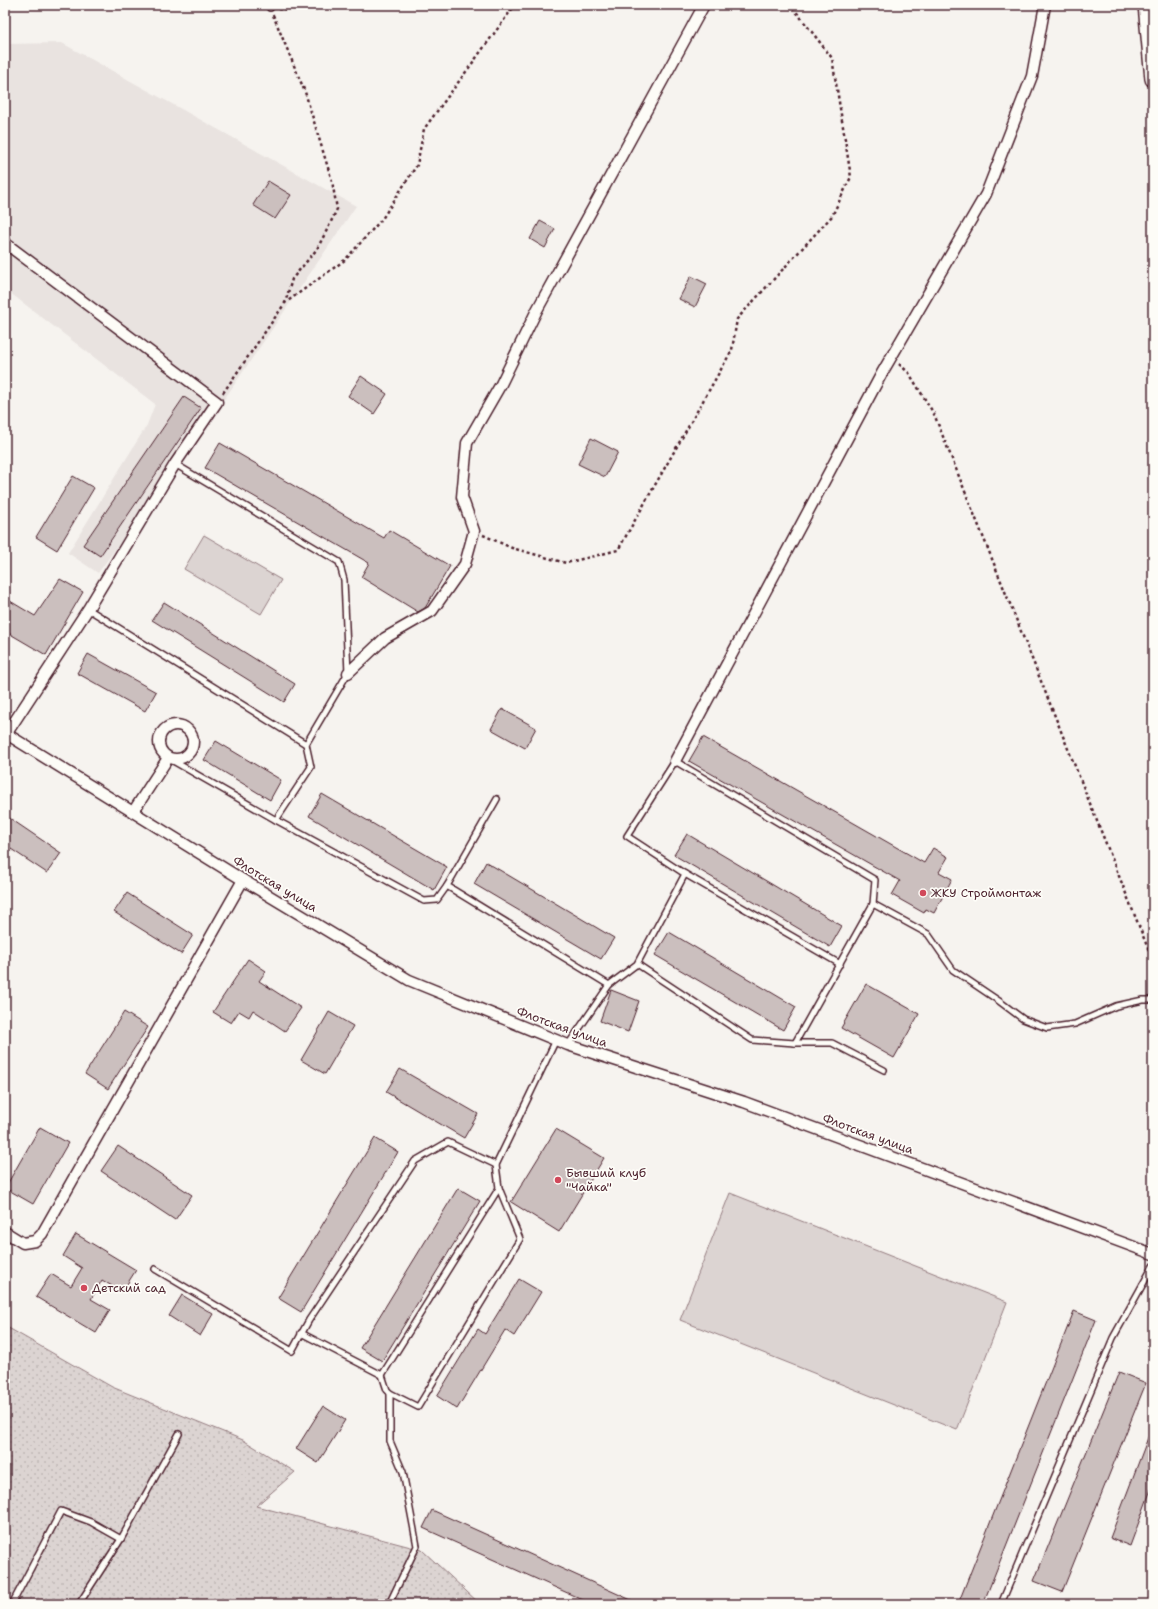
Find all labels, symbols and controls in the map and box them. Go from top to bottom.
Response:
street label: Флотская улица [230,852,321,916]
place label: ЖКУ Строймонтаж [931,885,1041,901]
marker: ЖКУ Строймонтаж [918,888,928,898]
street label: Флотская улица [514,1003,610,1051]
street label: Флотская улица [820,1110,916,1158]
place label: Бывший клуб "Чайка" [566,1165,646,1195]
marker: Бывший клуб "Чайка" [553,1175,563,1185]
place label: Детский сад [92,1280,166,1296]
marker: Детский сад [79,1283,89,1293]

